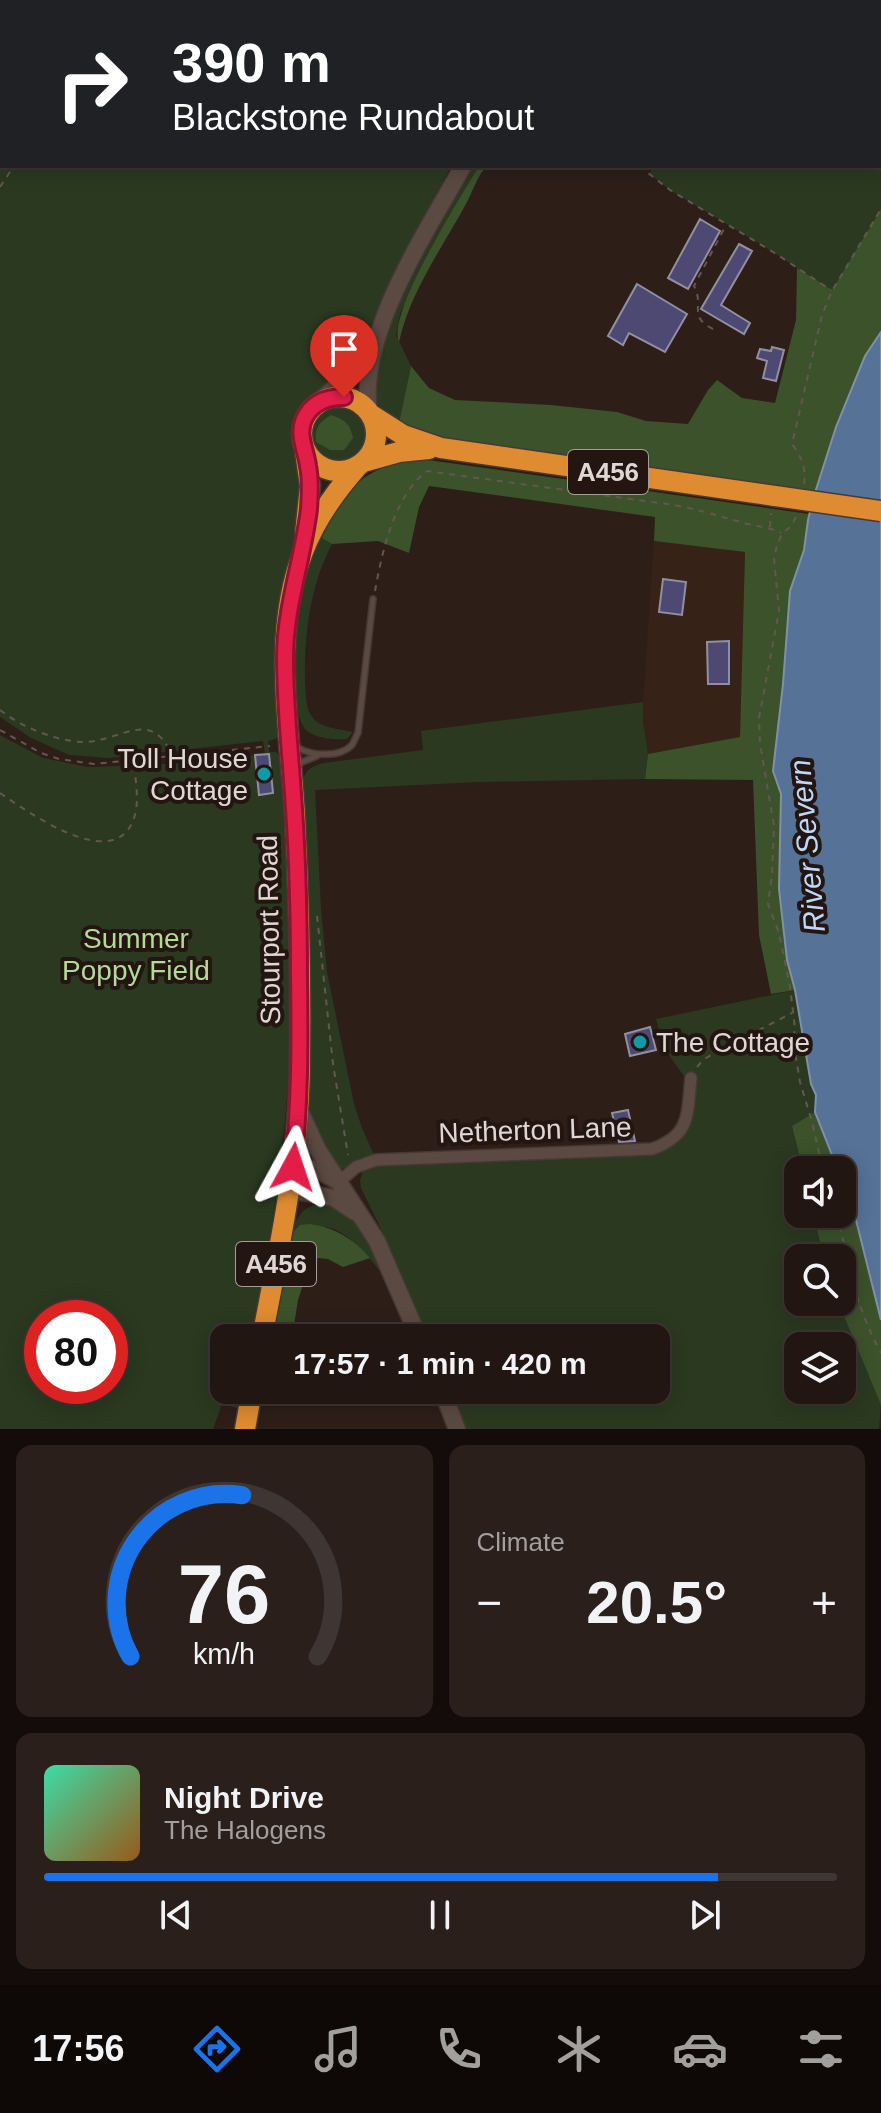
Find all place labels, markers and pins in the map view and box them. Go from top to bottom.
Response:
pin [310,315,378,397]
place label: Toll House Cottage [117,743,248,806]
marker: Toll House Cottage [255,765,273,783]
place label: The Cottage [656,1027,810,1058]
marker: The Cottage [631,1033,649,1051]

